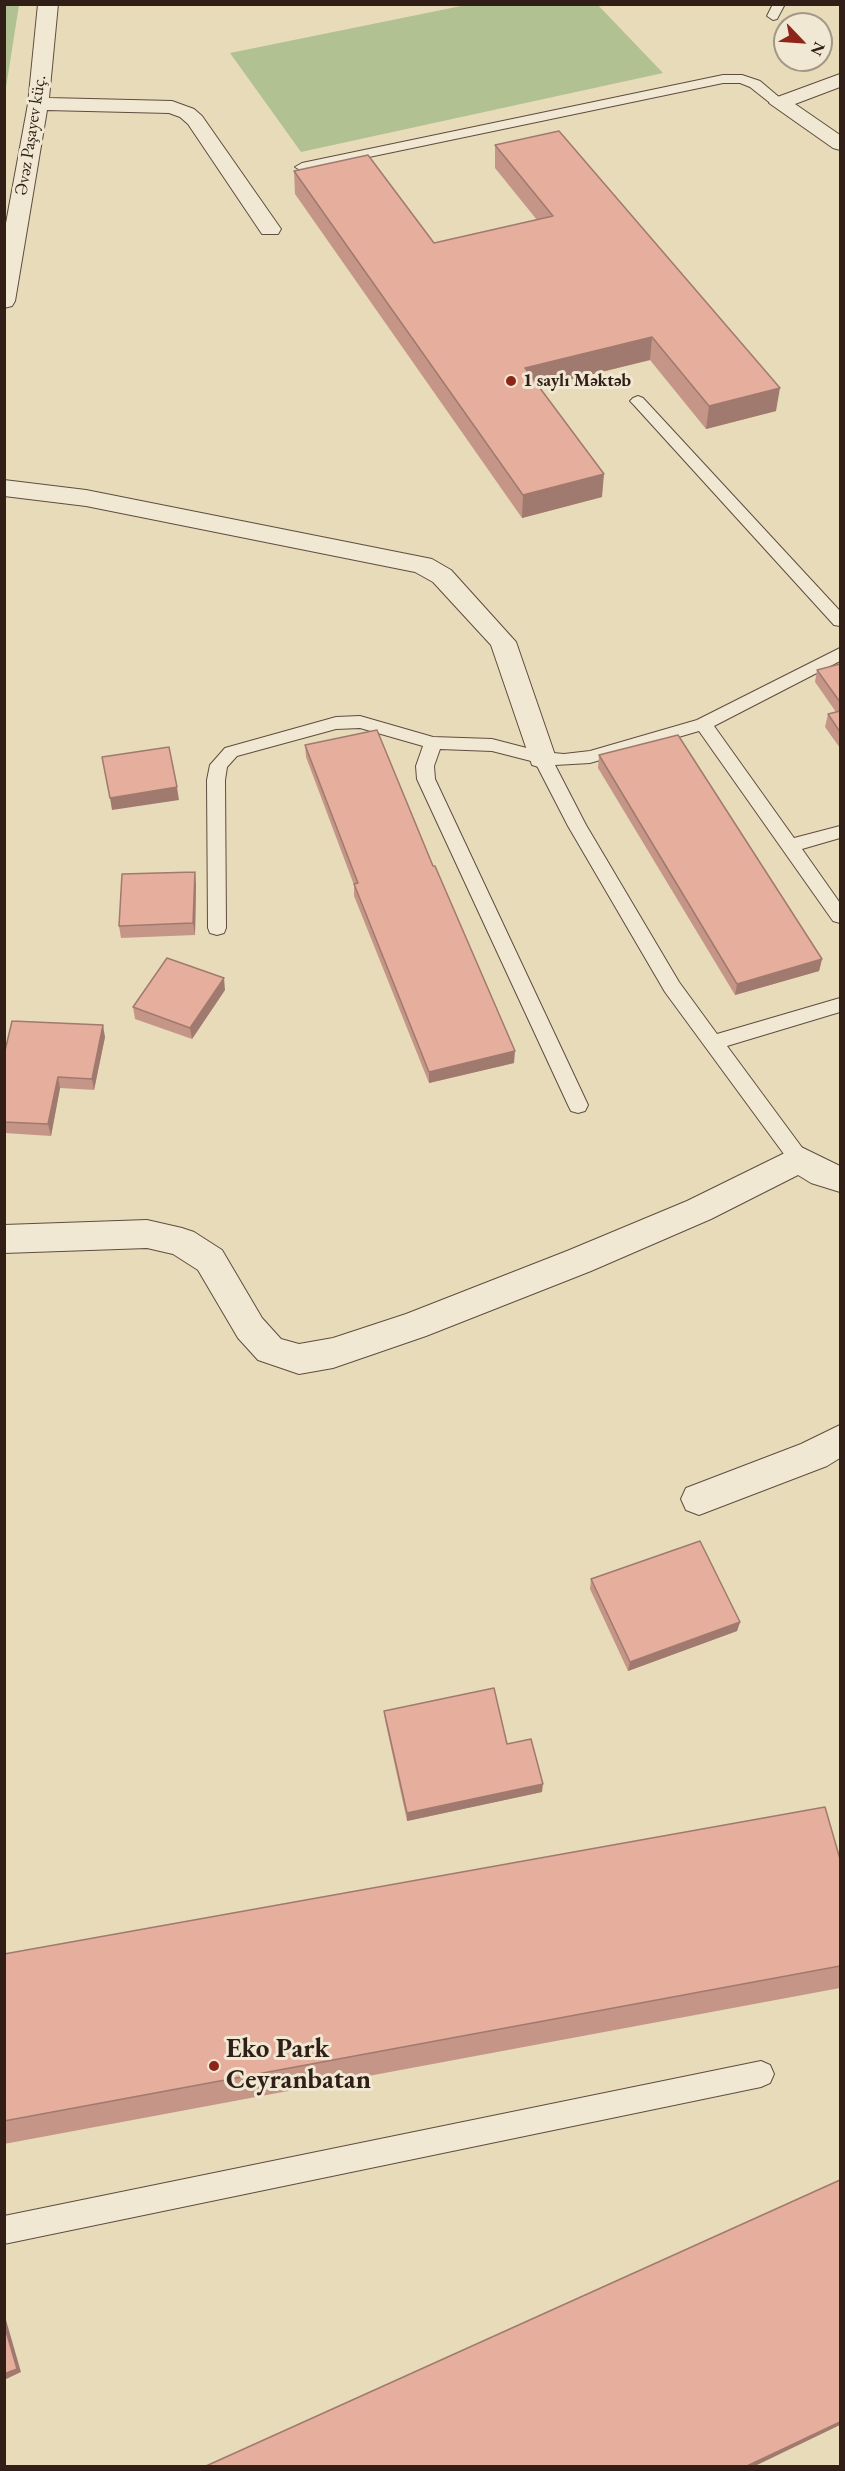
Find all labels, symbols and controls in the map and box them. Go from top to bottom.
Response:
north arrow [773,12,833,72]
text: N [806,39,830,59]
street label: Əvəz Paşayev küç. [11,73,51,197]
place label: 1 saylı Məktəb [523,370,631,392]
marker: 1 saylı Məktəb [504,374,518,388]
place label: Eko Park Ceyranbatan [226,2034,371,2097]
marker: Eko Park Ceyranbatan [207,2059,221,2073]

